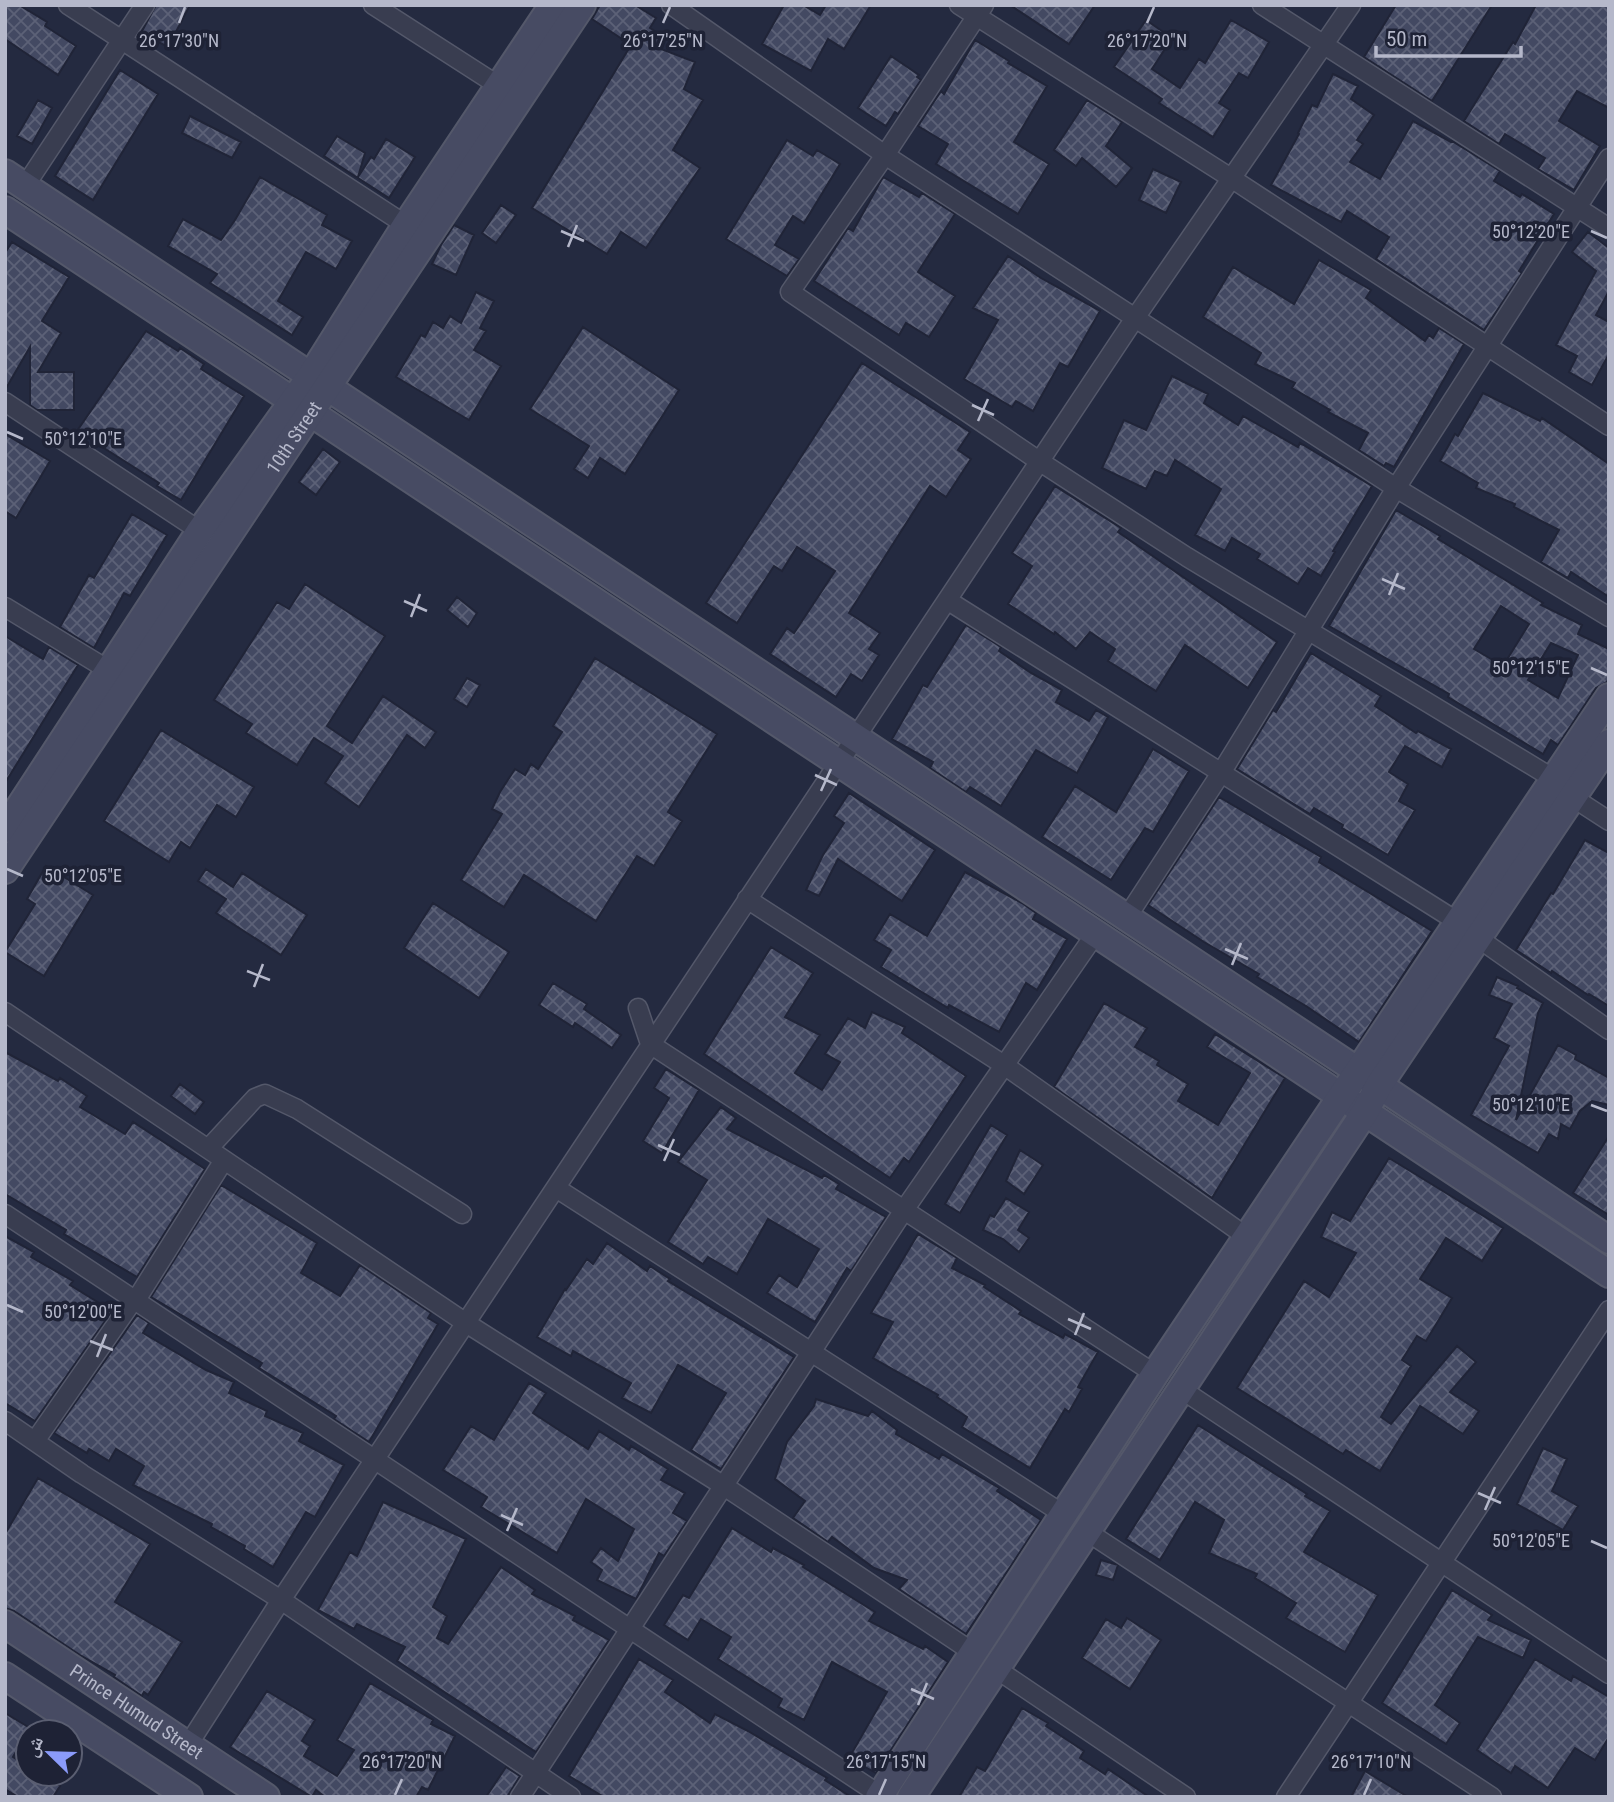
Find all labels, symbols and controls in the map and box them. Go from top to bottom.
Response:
scale bar [1376,14,1521,58]
text: 50 m [1386,27,1427,51]
text: 26°17'30"N [139,30,219,51]
text: 26°17'25"N [623,30,703,51]
text: 26°17'20"N [1107,30,1187,51]
text: 50°12'20"E [1492,221,1570,242]
street label: 10th Street [261,397,326,478]
text: 50°12'10"E [44,428,122,449]
text: 50°12'15"E [1492,657,1570,678]
text: 50°12'05"E [44,865,122,886]
text: 50°12'10"E [1492,1094,1570,1115]
text: 50°12'00"E [44,1301,122,1322]
text: 50°12'05"E [1492,1530,1570,1551]
street label: Prince Humud Street [66,1659,208,1764]
north arrow [14,1718,84,1788]
text: ش [19,1733,48,1760]
text: 26°17'20"N [362,1751,442,1772]
text: 26°17'15"N [846,1751,926,1772]
text: 26°17'10"N [1331,1751,1411,1772]

